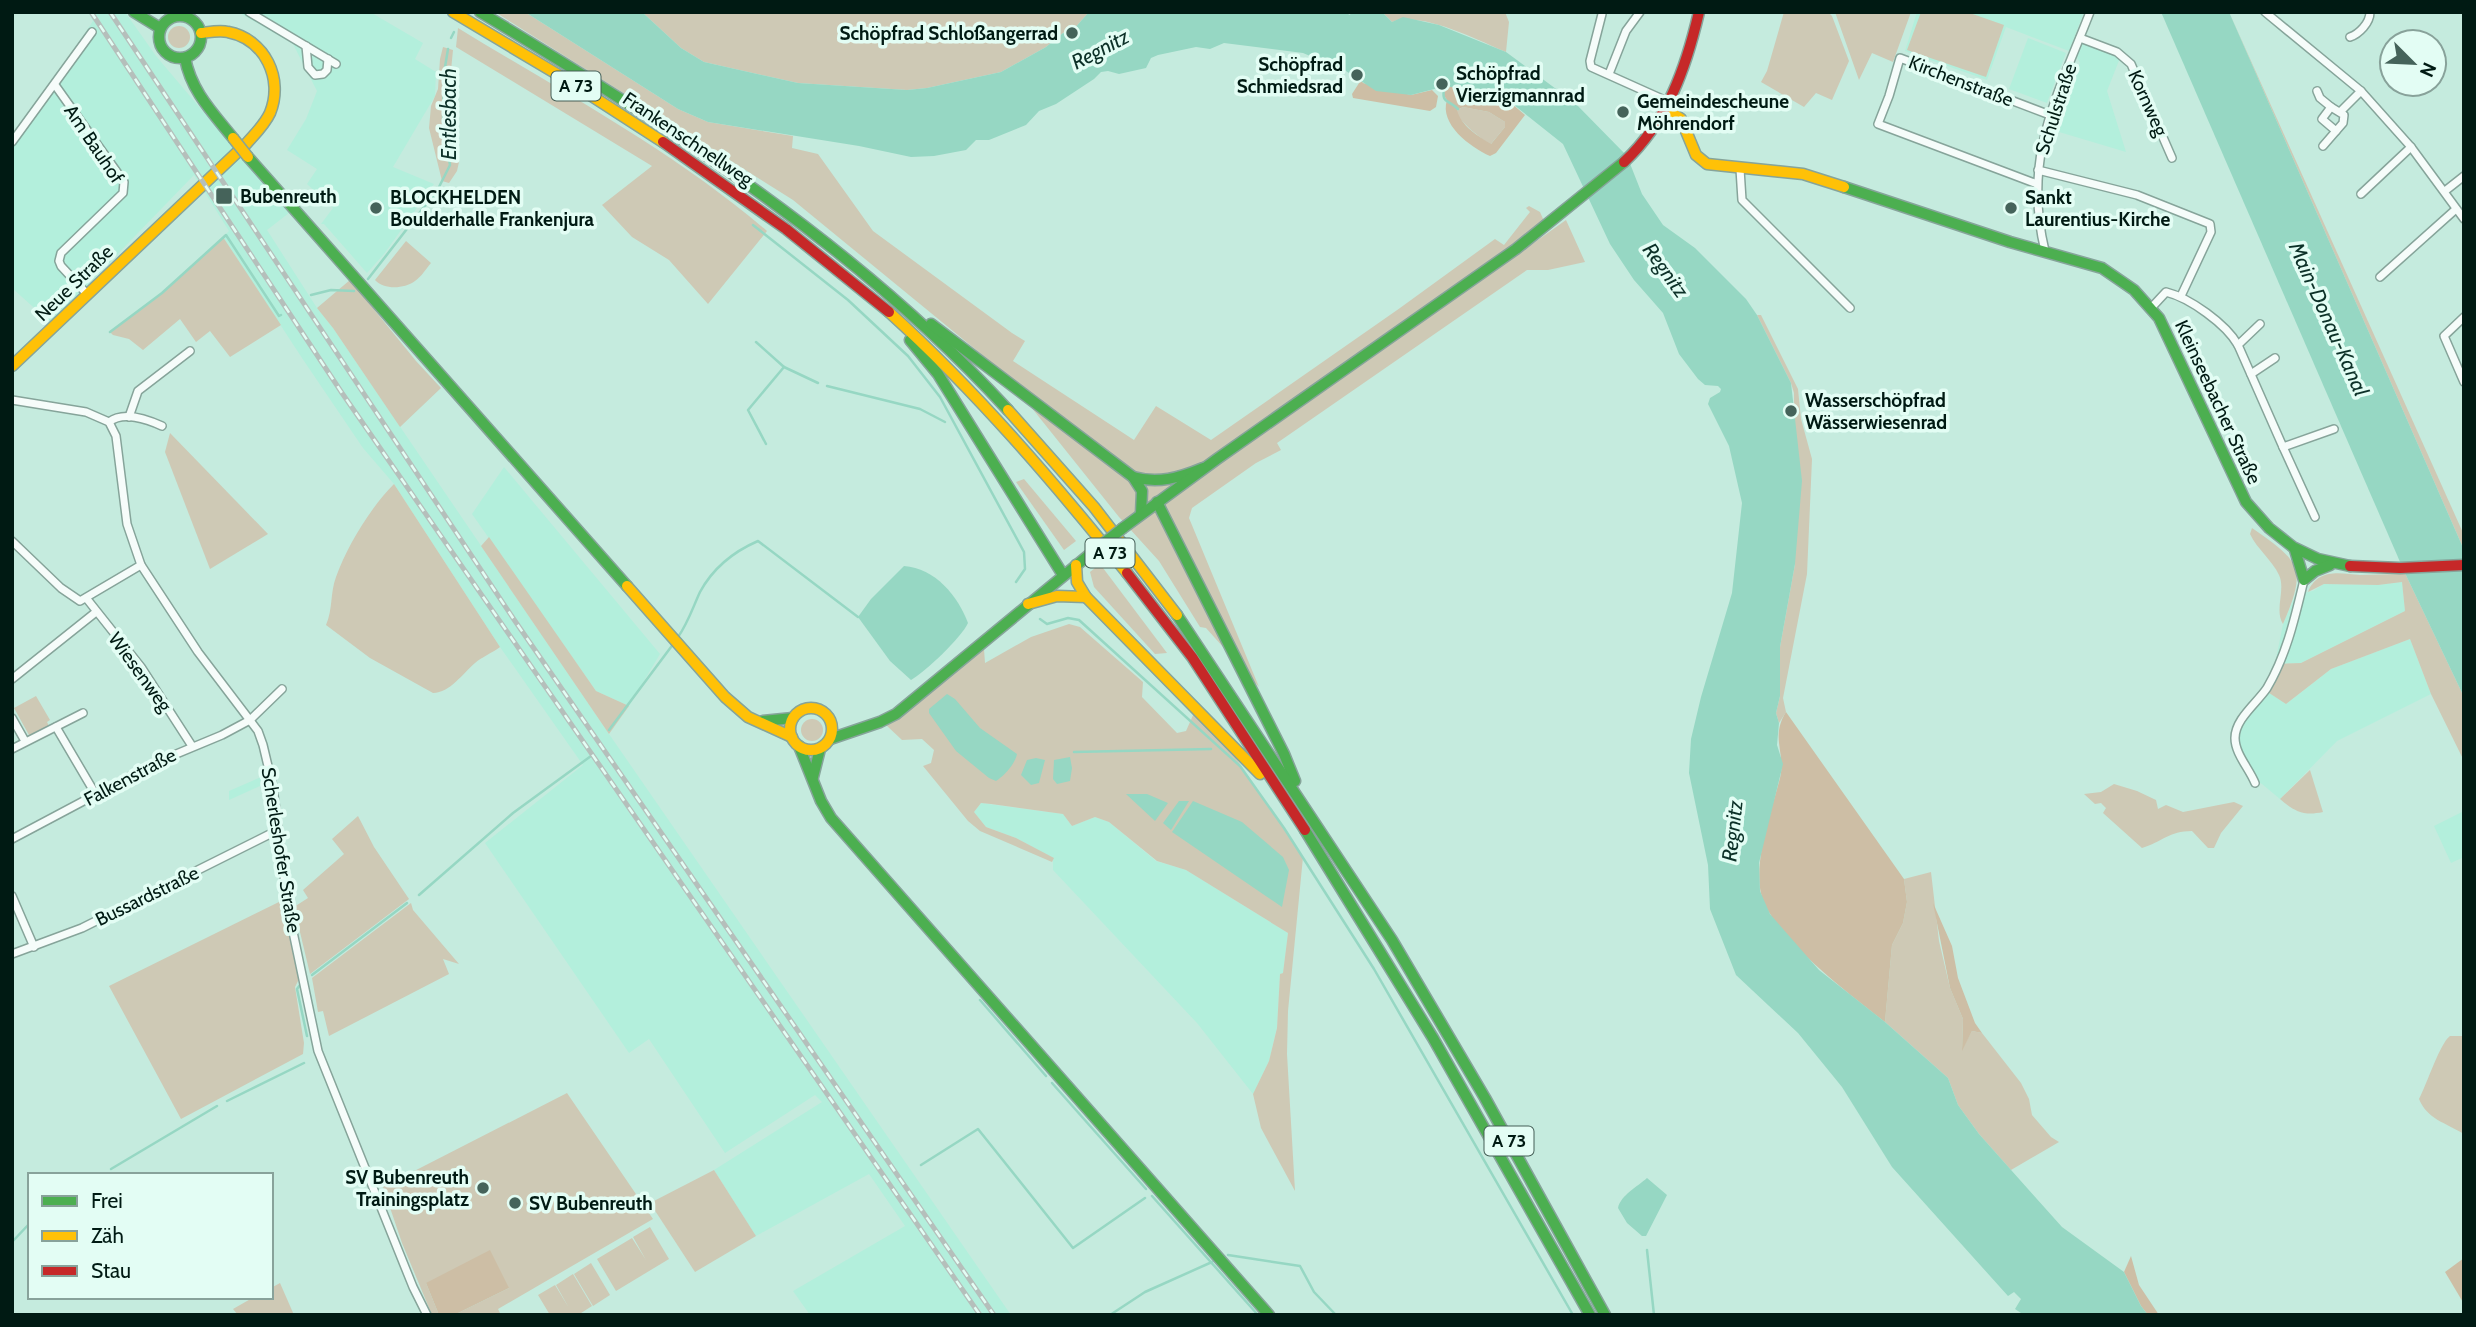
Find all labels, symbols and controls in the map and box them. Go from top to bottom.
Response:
place label: Schöpfrad Schloßangerrad [839,22,1058,45]
water label: Regnitz [1067,23,1134,74]
marker: Schöpfrad Schloßangerrad [1064,25,1080,41]
north arrow [2378,28,2448,98]
street label: Kirchenstraße [1905,51,2017,112]
place label: Schöpfrad Schmiedsrad [1237,53,1343,98]
text: N [2415,59,2441,81]
street label: Schulstraße [2030,60,2082,157]
place label: Schöpfrad Vierzigmannrad [1456,62,1585,107]
street label: Kornweg [2123,66,2173,140]
marker: Schöpfrad Schmiedsrad [1349,67,1365,83]
water label: Entlesbach [436,68,461,160]
road number: A 73 [552,72,600,100]
marker: Schöpfrad Vierzigmannrad [1434,76,1450,92]
street label: Frankenschnellweg [619,87,758,191]
place label: Gemeindescheune Möhrendorf [1637,90,1789,135]
street label: Am Bauhof [59,100,129,188]
marker: Gemeindescheune Möhrendorf [1615,104,1631,120]
place label: Bubenreuth [240,185,337,208]
marker: Bubenreuth [214,186,234,206]
place label: BLOCKHELDEN Boulderhalle Frankenjura [390,186,595,231]
place label: Sankt Laurentius-Kirche [2025,186,2170,231]
marker: BLOCKHELDEN Boulderhalle Frankenjura [368,200,384,216]
marker: Sankt Laurentius-Kirche [2003,200,2019,216]
water label: Main-Donau-Kanal [2283,237,2374,400]
water label: Regnitz [1638,238,1695,303]
street label: Neue Straße [30,240,118,326]
street label: Kleinseebacher Straße [2170,316,2266,488]
place label: Wasserschöpfrad Wässerwiesenrad [1805,389,1947,434]
marker: Wasserschöpfrad Wässerwiesenrad [1783,403,1799,419]
road number: A 73 [1086,538,1134,568]
street label: Wiesenweg [103,628,177,717]
street label: Falkenstraße [80,743,180,811]
street label: Scherleshofer Straße [257,766,305,935]
water label: Regnitz [1716,798,1748,863]
street label: Bussardstraße [92,861,203,931]
road number: A 73 [1484,1126,1534,1156]
place label: SV Bubenreuth Trainingsplatz [345,1166,469,1211]
legend [28,1173,273,1299]
marker: SV Bubenreuth Trainingsplatz [475,1180,491,1196]
text: Frei [91,1188,123,1213]
place label: SV Bubenreuth [529,1192,653,1215]
marker: SV Bubenreuth [507,1195,523,1211]
text: Zäh [91,1223,124,1248]
text: Stau [91,1258,131,1283]

